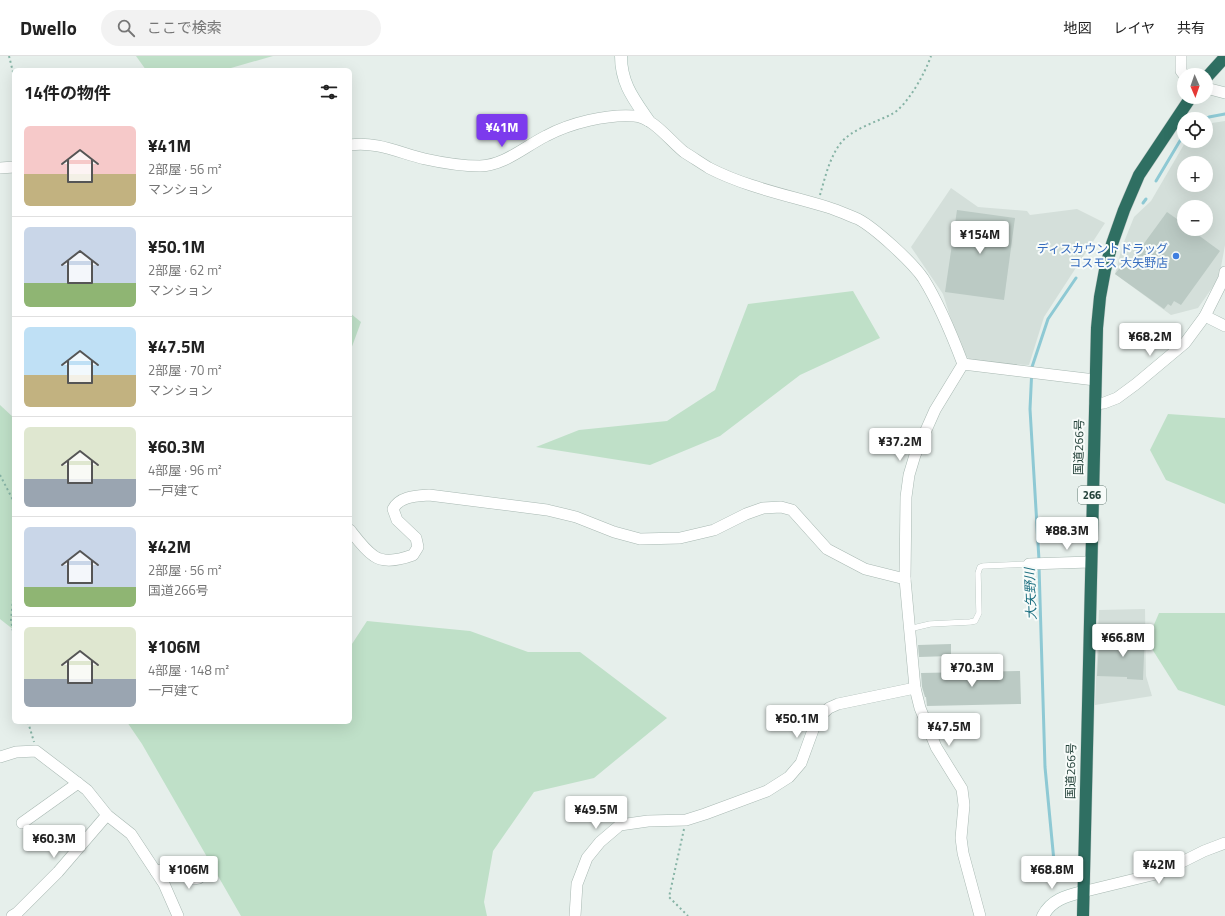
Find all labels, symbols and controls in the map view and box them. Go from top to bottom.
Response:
search box [101,10,381,46]
text: Dwello [20,13,77,42]
text: ここで検索 [147,16,222,39]
icon: search [115,17,137,39]
text: 地図 [1063,17,1091,38]
text: レイヤ [1113,17,1155,38]
text: 共有 [1177,17,1205,38]
north arrow [1177,68,1213,104]
map controls [1177,68,1213,236]
text: 14件の物件 [24,80,111,106]
icon: filters [318,81,340,103]
button: locate [1177,112,1213,148]
pin: ¥41M [478,114,526,148]
text: ¥41M [486,117,519,137]
text: ¥41M [148,133,191,159]
icon: home [56,142,104,190]
button: + [1177,156,1213,192]
text: 2部屋 · 56 m² [148,159,222,179]
text: マンション [148,179,213,199]
button: − [1177,200,1213,236]
pin: ¥154M [952,221,1008,255]
text: ¥154M [960,224,1000,244]
text: ¥50.1M [148,234,205,260]
place label: ディスカウントドラッグ コスモス 大矢野店 [1037,239,1168,272]
icon: home [56,243,104,291]
marker: ディスカウントドラッグ コスモス 大矢野店 [1171,251,1181,261]
text: 2部屋 · 62 m² [148,260,222,280]
text: マンション [148,280,213,300]
pin: ¥68.2M [1117,323,1183,357]
text: ¥68.2M [1128,326,1172,346]
text: ¥47.5M [148,334,205,360]
icon: home [56,343,104,391]
text: 2部屋 · 70 m² [148,360,222,380]
text: マンション [148,380,213,400]
street label: 国道266号 [1069,419,1088,475]
pin: ¥37.2M [867,428,933,462]
text: ¥37.2M [878,431,922,451]
text: ¥60.3M [148,434,205,460]
icon: home [56,443,104,491]
text: 4部屋 · 96 m² [148,460,222,480]
text: 一戸建て [148,480,200,500]
road number: 266 [1078,486,1106,504]
pin: ¥88.3M [1034,517,1100,551]
text: ¥88.3M [1045,520,1089,540]
text: ¥42M [148,534,191,560]
icon: home [56,543,104,591]
text: 2部屋 · 56 m² [148,560,222,580]
water label: 大矢野川 [1019,566,1041,620]
text: 国道266号 [148,580,209,600]
pin: ¥66.8M [1090,624,1156,658]
text: ¥66.8M [1101,627,1145,647]
text: ¥106M [148,634,201,660]
icon: home [56,643,104,691]
pin: ¥70.3M [939,654,1005,688]
text: ¥70.3M [950,657,994,677]
text: 4部屋 · 148 m² [148,660,229,680]
text: 一戸建て [148,680,200,700]
pin: ¥50.1M [764,705,830,739]
text: ¥50.1M [775,708,819,728]
pin: ¥47.5M [916,713,982,747]
text: ¥47.5M [927,716,971,736]
street label: 国道266号 [1061,743,1080,799]
pin: ¥49.5M [563,796,629,830]
text: ¥49.5M [574,799,618,819]
pin: ¥60.3M [21,825,87,859]
text: ¥60.3M [32,828,76,848]
pin: ¥42M [1135,851,1183,885]
text: ¥42M [1143,854,1176,874]
pin: ¥106M [161,856,217,890]
pin: ¥68.8M [1019,856,1085,890]
text: ¥106M [169,859,209,879]
text: ¥68.8M [1030,859,1074,879]

